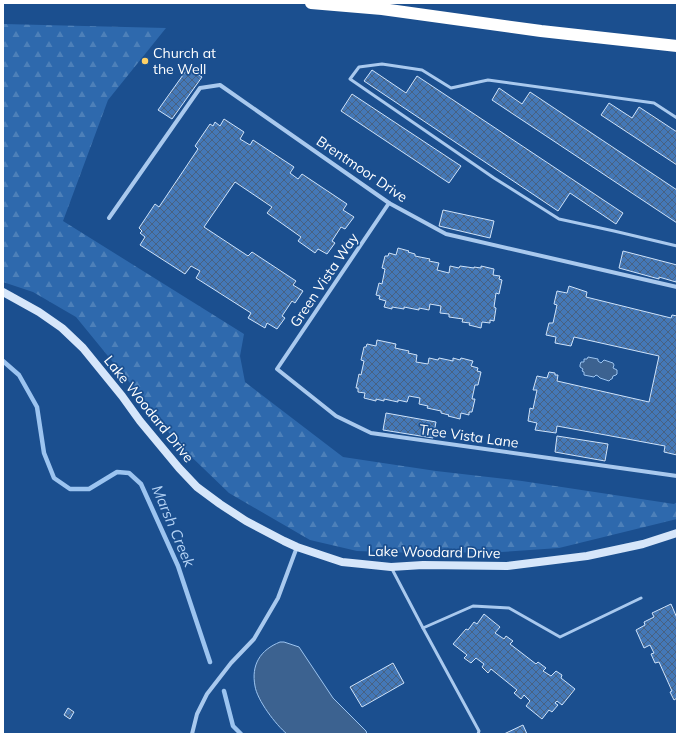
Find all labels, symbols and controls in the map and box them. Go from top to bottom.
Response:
place label: Church at the Well [153,44,216,78]
marker: Church at the Well [140,56,150,66]
street label: Brentmoor Drive [313,132,411,206]
street label: Green Vista Way [286,229,362,331]
street label: Lake Woodard Drive [100,352,198,466]
street label: Tree Vista Lane [418,420,520,452]
water label: Marsh Creek [148,482,200,571]
street label: Lake Woodard Drive [367,542,501,562]

